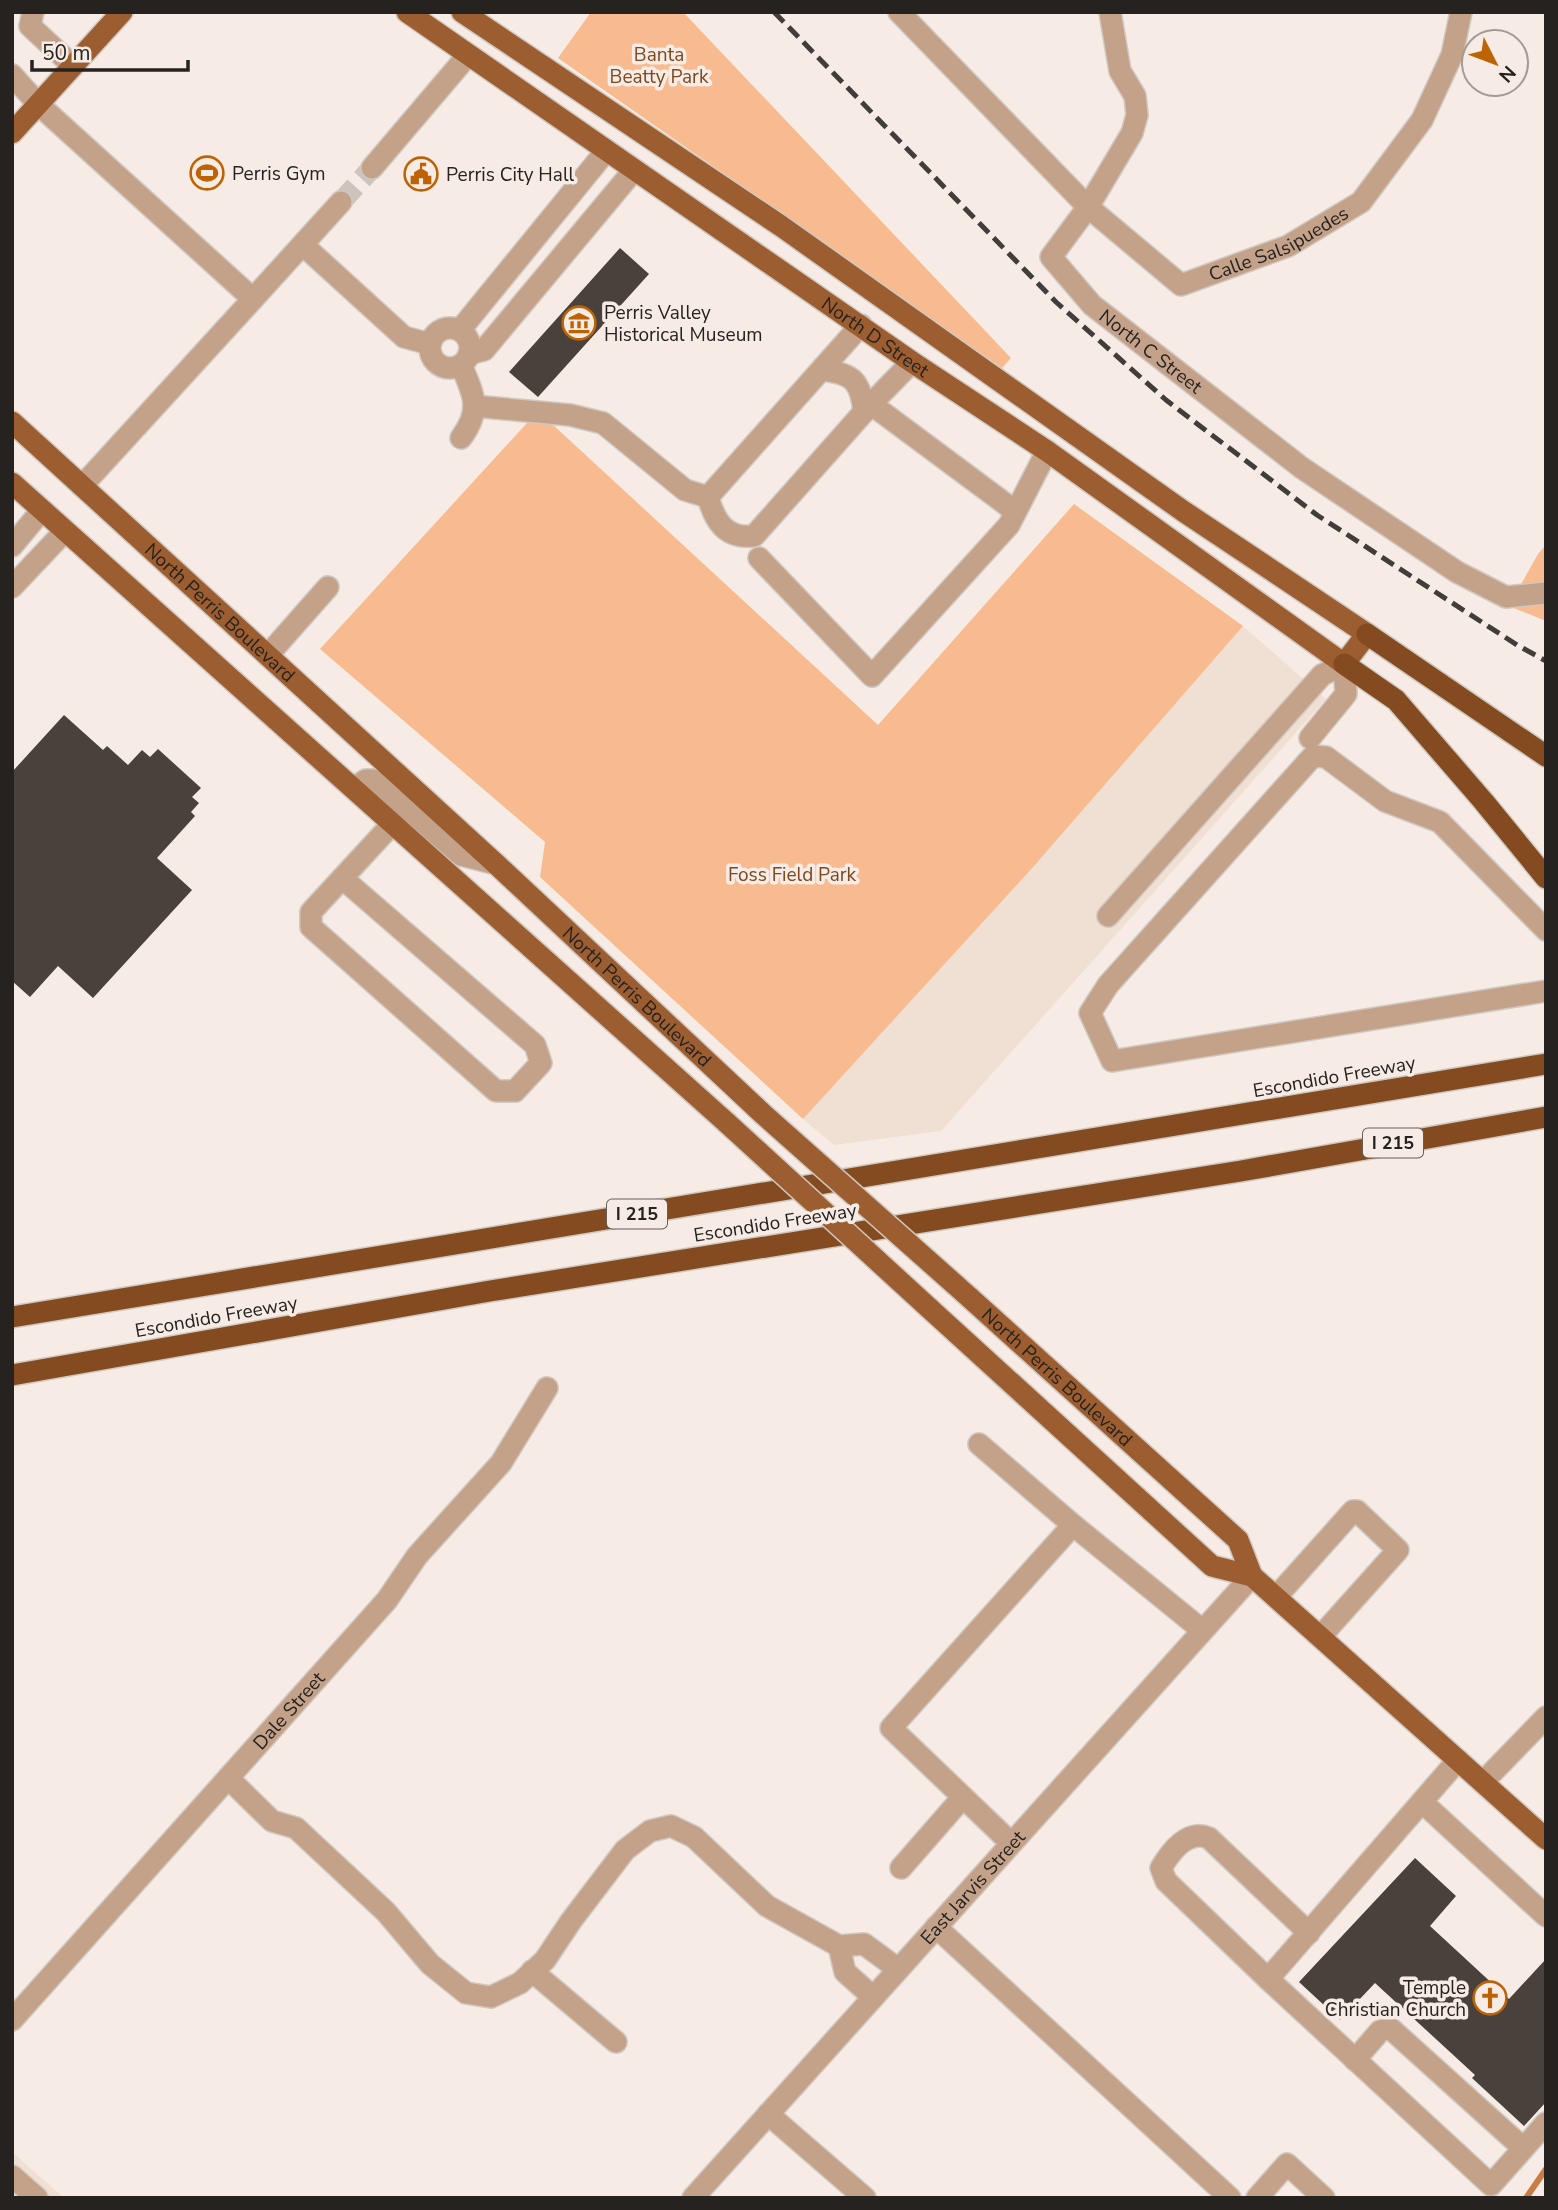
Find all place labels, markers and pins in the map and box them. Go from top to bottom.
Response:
sports icon: Perris Gym [188,154,226,192]
public building icon: Perris City Hall [402,155,440,193]
place label: Perris Gym [232,161,326,187]
place label: Perris City Hall [446,162,575,188]
place label: Perris Valley Historical Museum [604,300,763,348]
museum icon: Perris Valley Historical Museum [560,304,598,342]
place label: Temple Christian Church [1325,1975,1466,2023]
church icon: Temple Christian Church [1471,1979,1509,2017]

